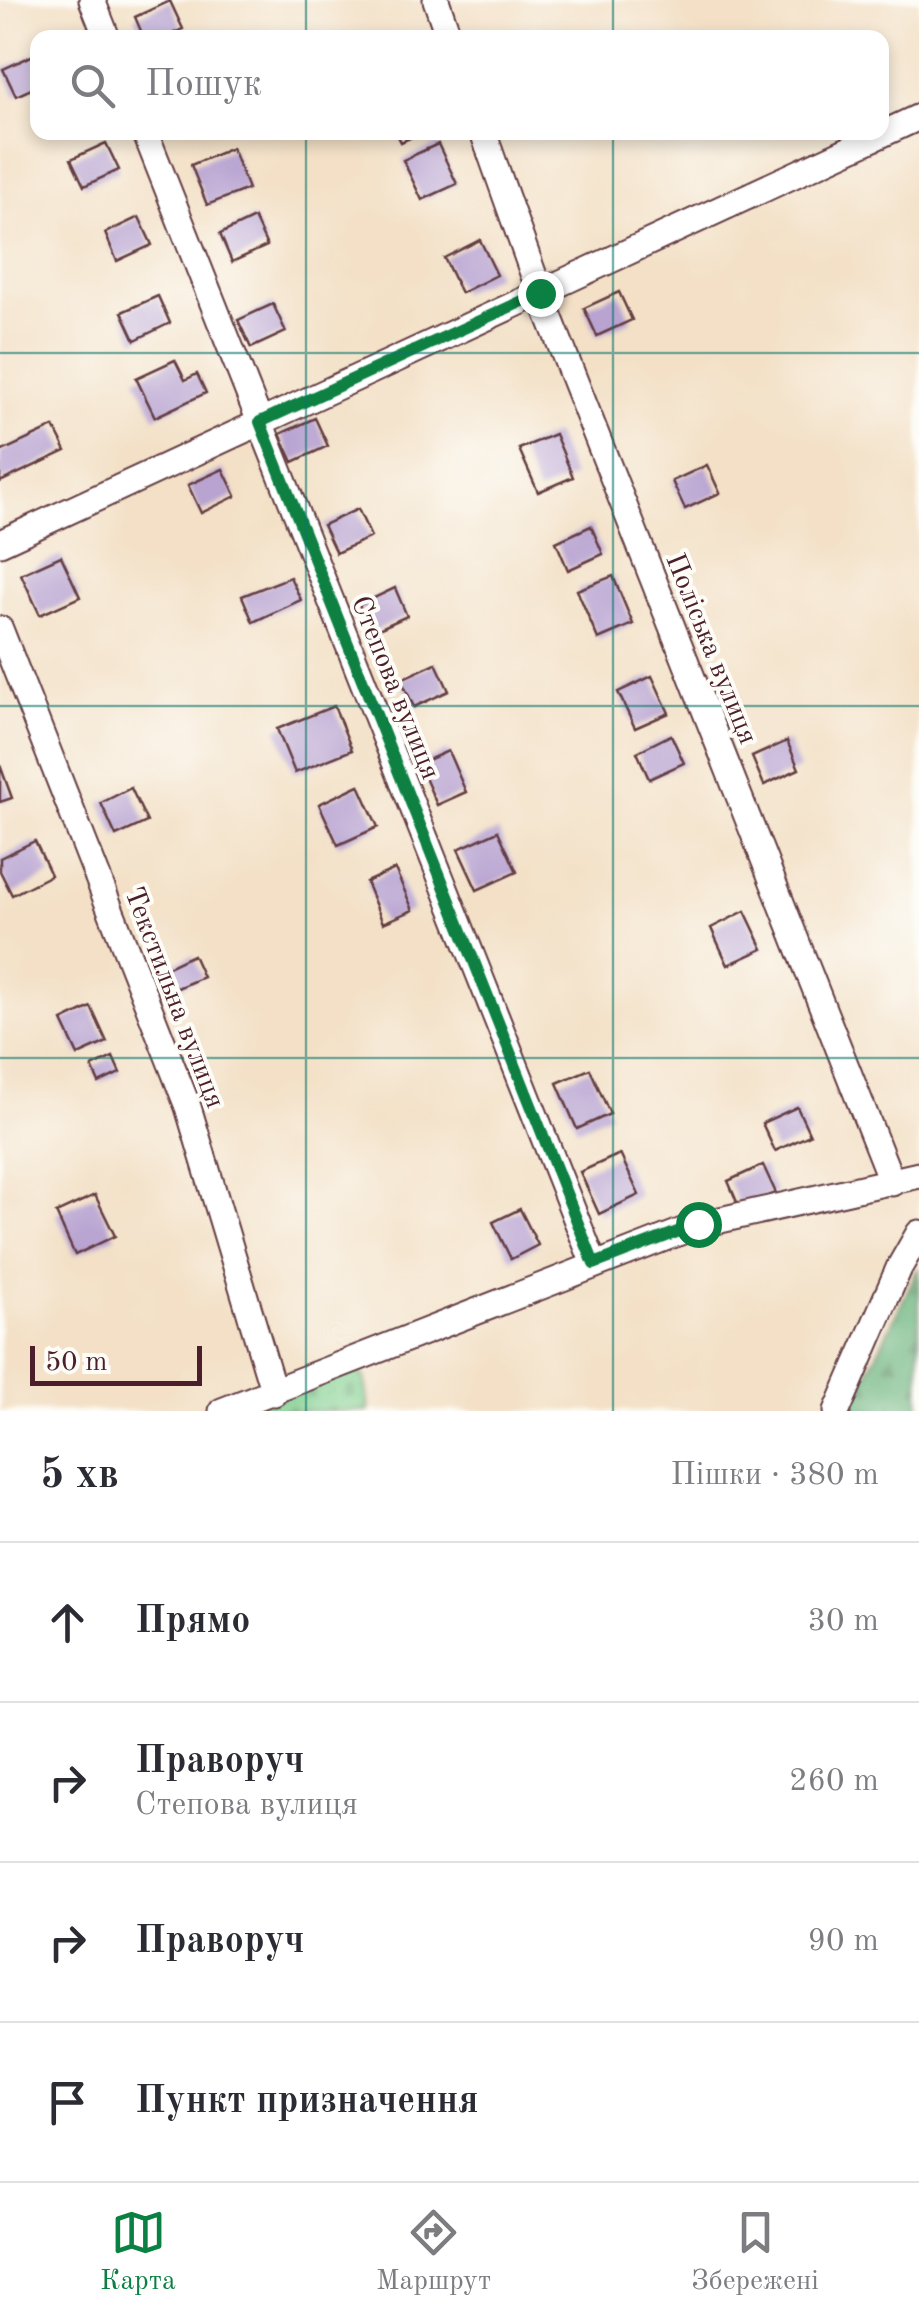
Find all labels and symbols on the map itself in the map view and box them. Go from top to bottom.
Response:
route end [518,271,564,317]
street label: Поліська вулиця [659,550,761,748]
street label: Степова вулиця [345,592,444,784]
street label: Текстильна вулиця [118,884,228,1112]
route start [676,1202,722,1248]
scale bar [30,1341,202,1386]

